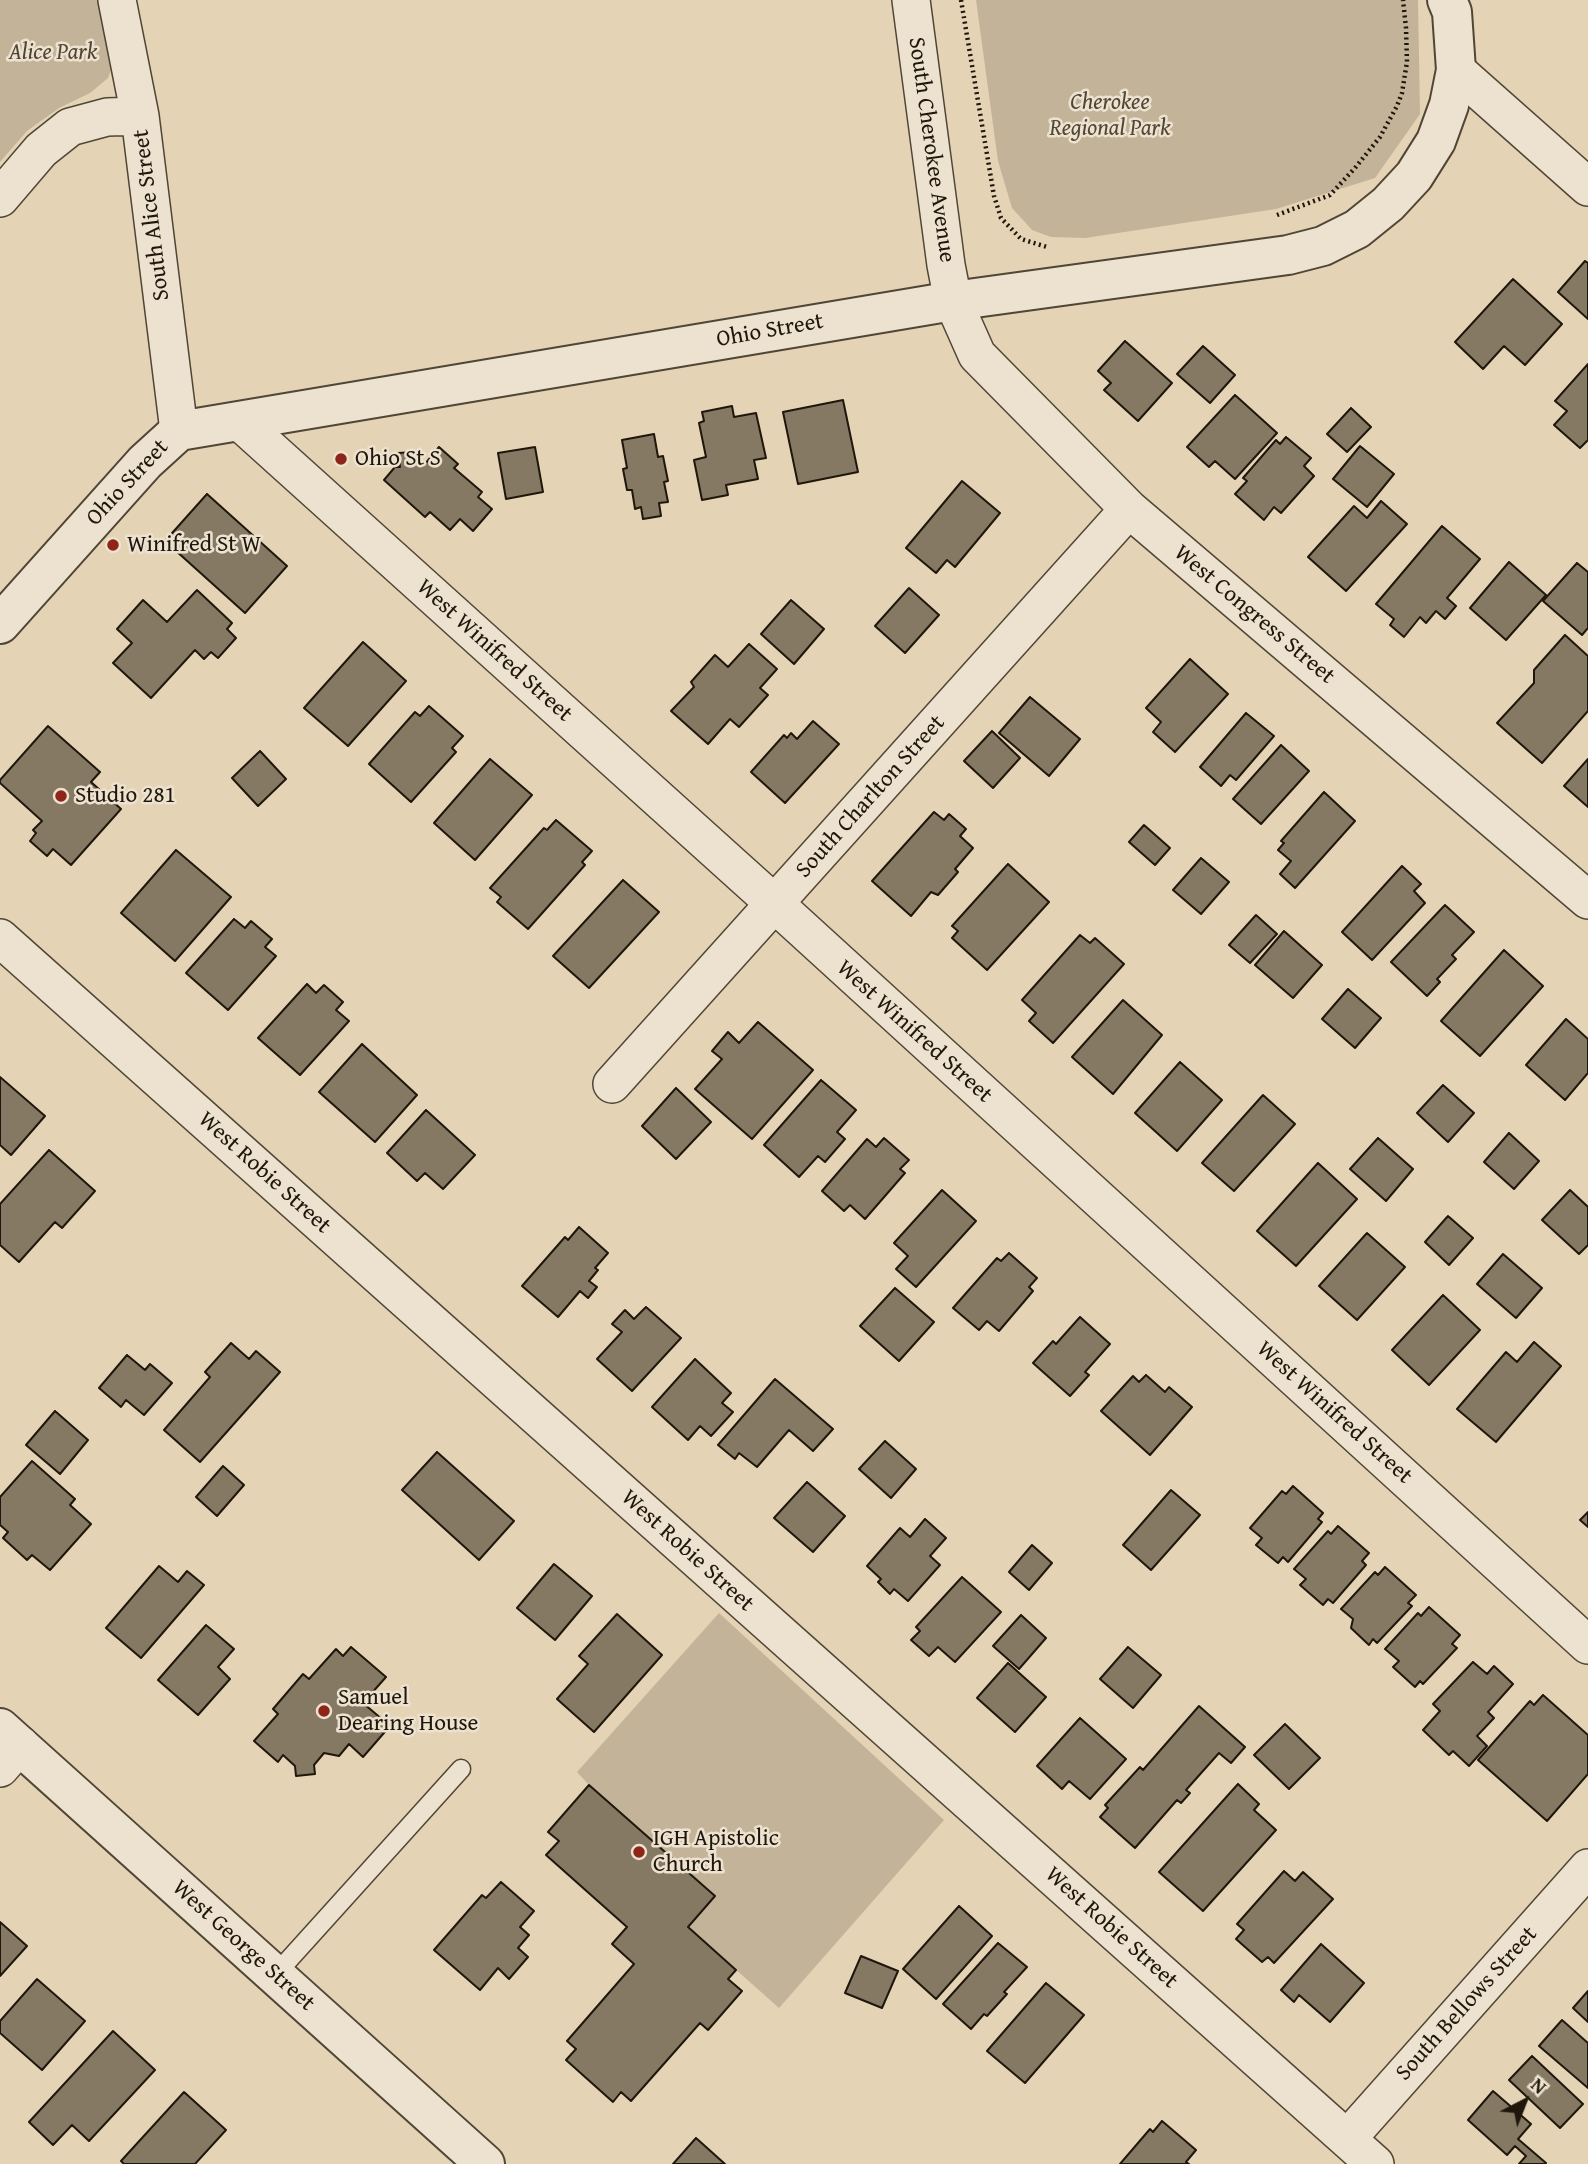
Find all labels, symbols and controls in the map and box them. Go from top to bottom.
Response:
street label: South Cherokee Avenue [902,36,960,264]
park label: Alice Park [9,39,97,67]
park label: Cherokee Regional Park [1049,89,1171,143]
street label: South Alice Street [128,128,176,302]
street label: Ohio Street [714,308,826,354]
street label: Ohio Street [81,434,175,532]
place label: Ohio St S [355,445,441,473]
marker: Ohio St S [333,451,349,467]
place label: Winifred St W [127,531,261,559]
marker: Winifred St W [105,537,121,553]
street label: West Congress Street [1168,540,1340,690]
street label: West Winifred Street [410,574,578,728]
street label: South Charlton Street [791,710,951,884]
place label: Studio 281 [75,782,176,810]
marker: Studio 281 [53,788,69,804]
street label: West Winifred Street [830,955,998,1109]
street label: West Robie Street [192,1106,336,1240]
street label: West Winifred Street [1250,1336,1418,1490]
street label: West Robie Street [615,1484,759,1618]
place label: Samuel Dearing House [338,1684,478,1738]
marker: Samuel Dearing House [316,1703,332,1719]
place label: IGH Apistolic Church [653,1825,779,1879]
marker: IGH Apistolic Church [631,1844,647,1860]
street label: West Robie Street [1039,1861,1183,1995]
street label: West George Street [166,1875,320,2017]
street label: South Bellows Street [1390,1921,1544,2087]
north arrow [1490,2066,1560,2136]
text: N [1525,2071,1553,2100]

